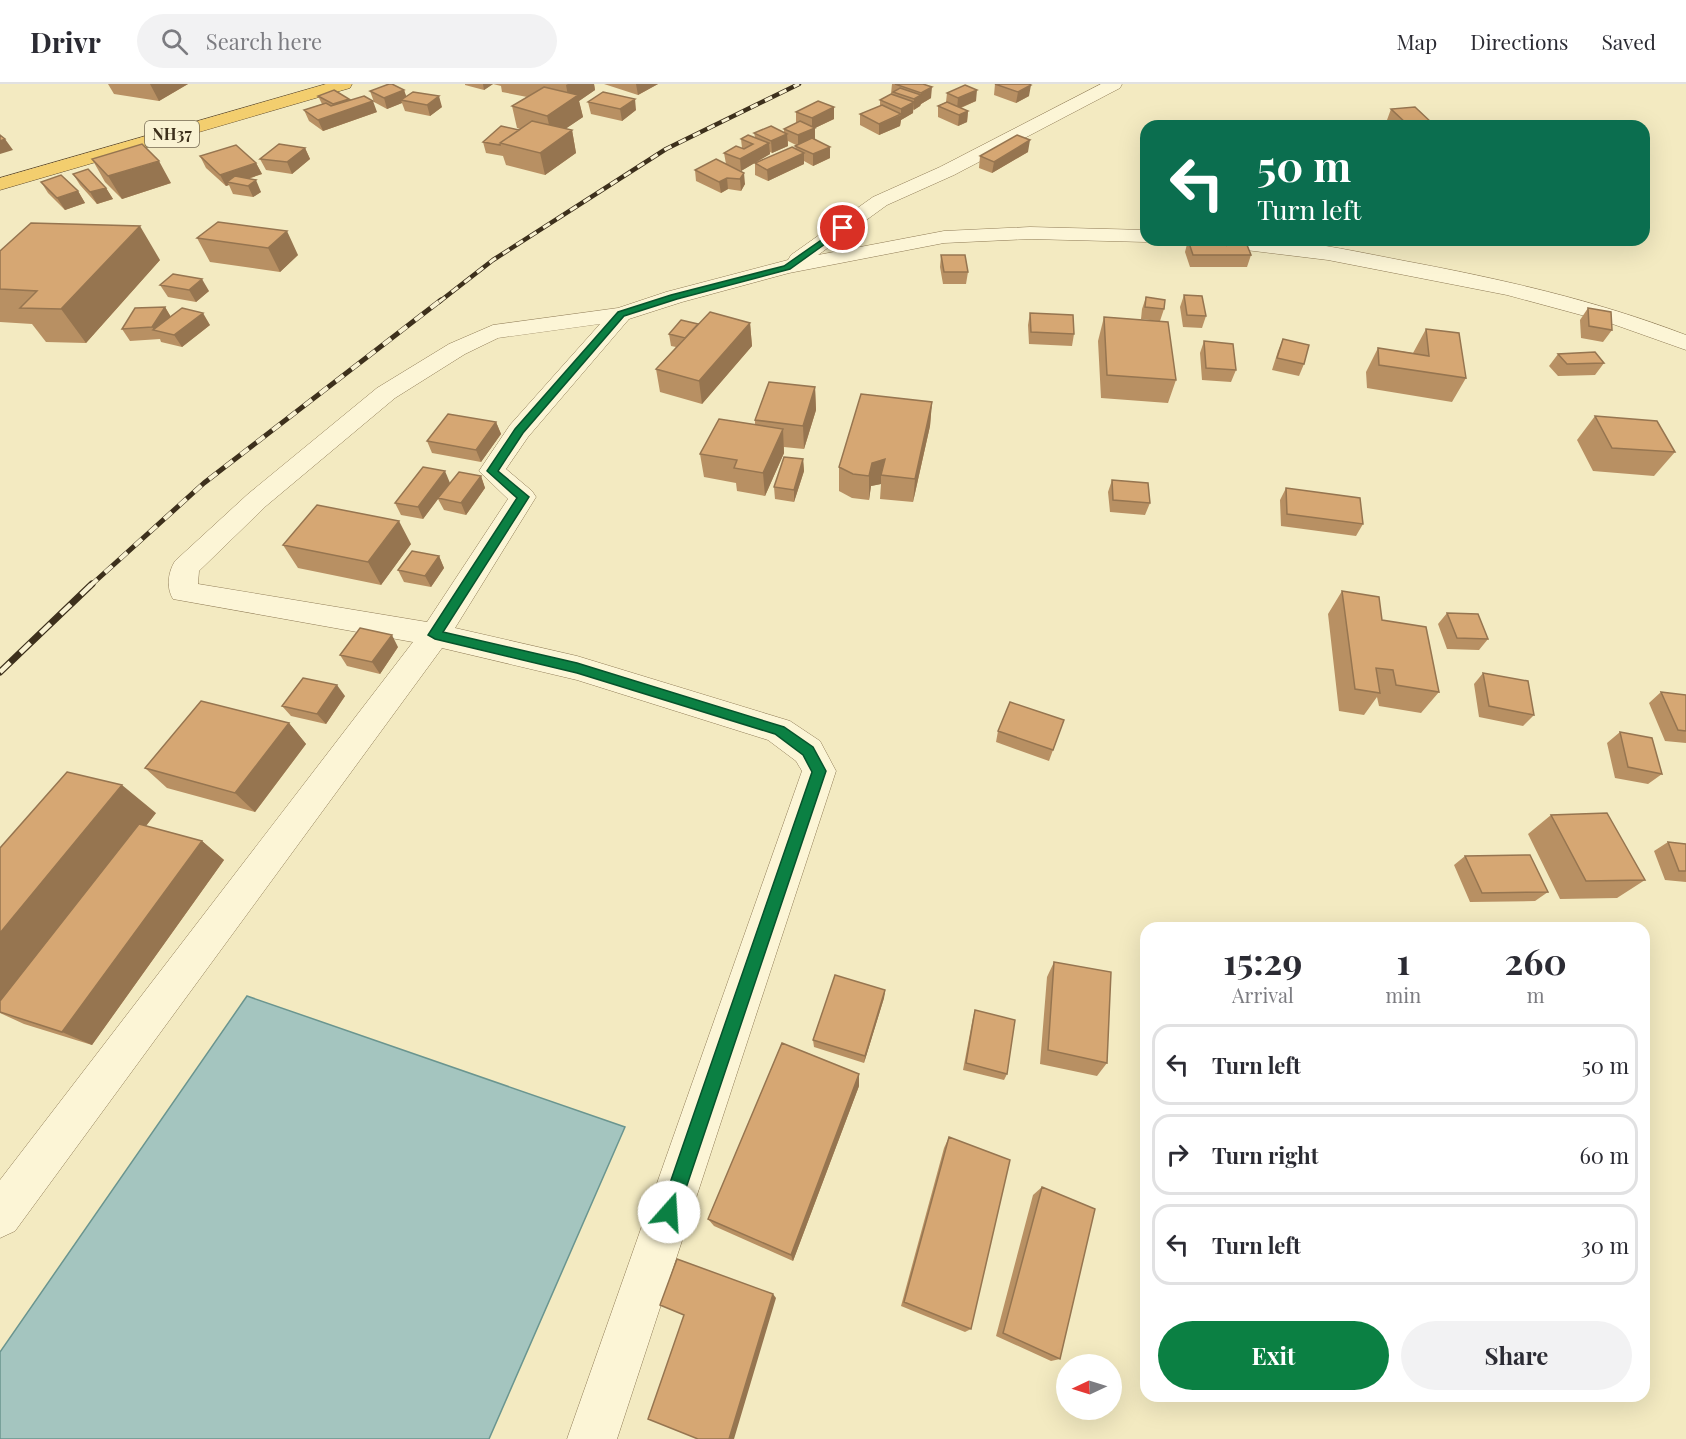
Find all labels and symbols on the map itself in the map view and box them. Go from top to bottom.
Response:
road number: NH37 [145,121,199,147]
pin [817,202,868,253]
position arrow [637,1180,701,1244]
north arrow [1056,1354,1122,1420]

